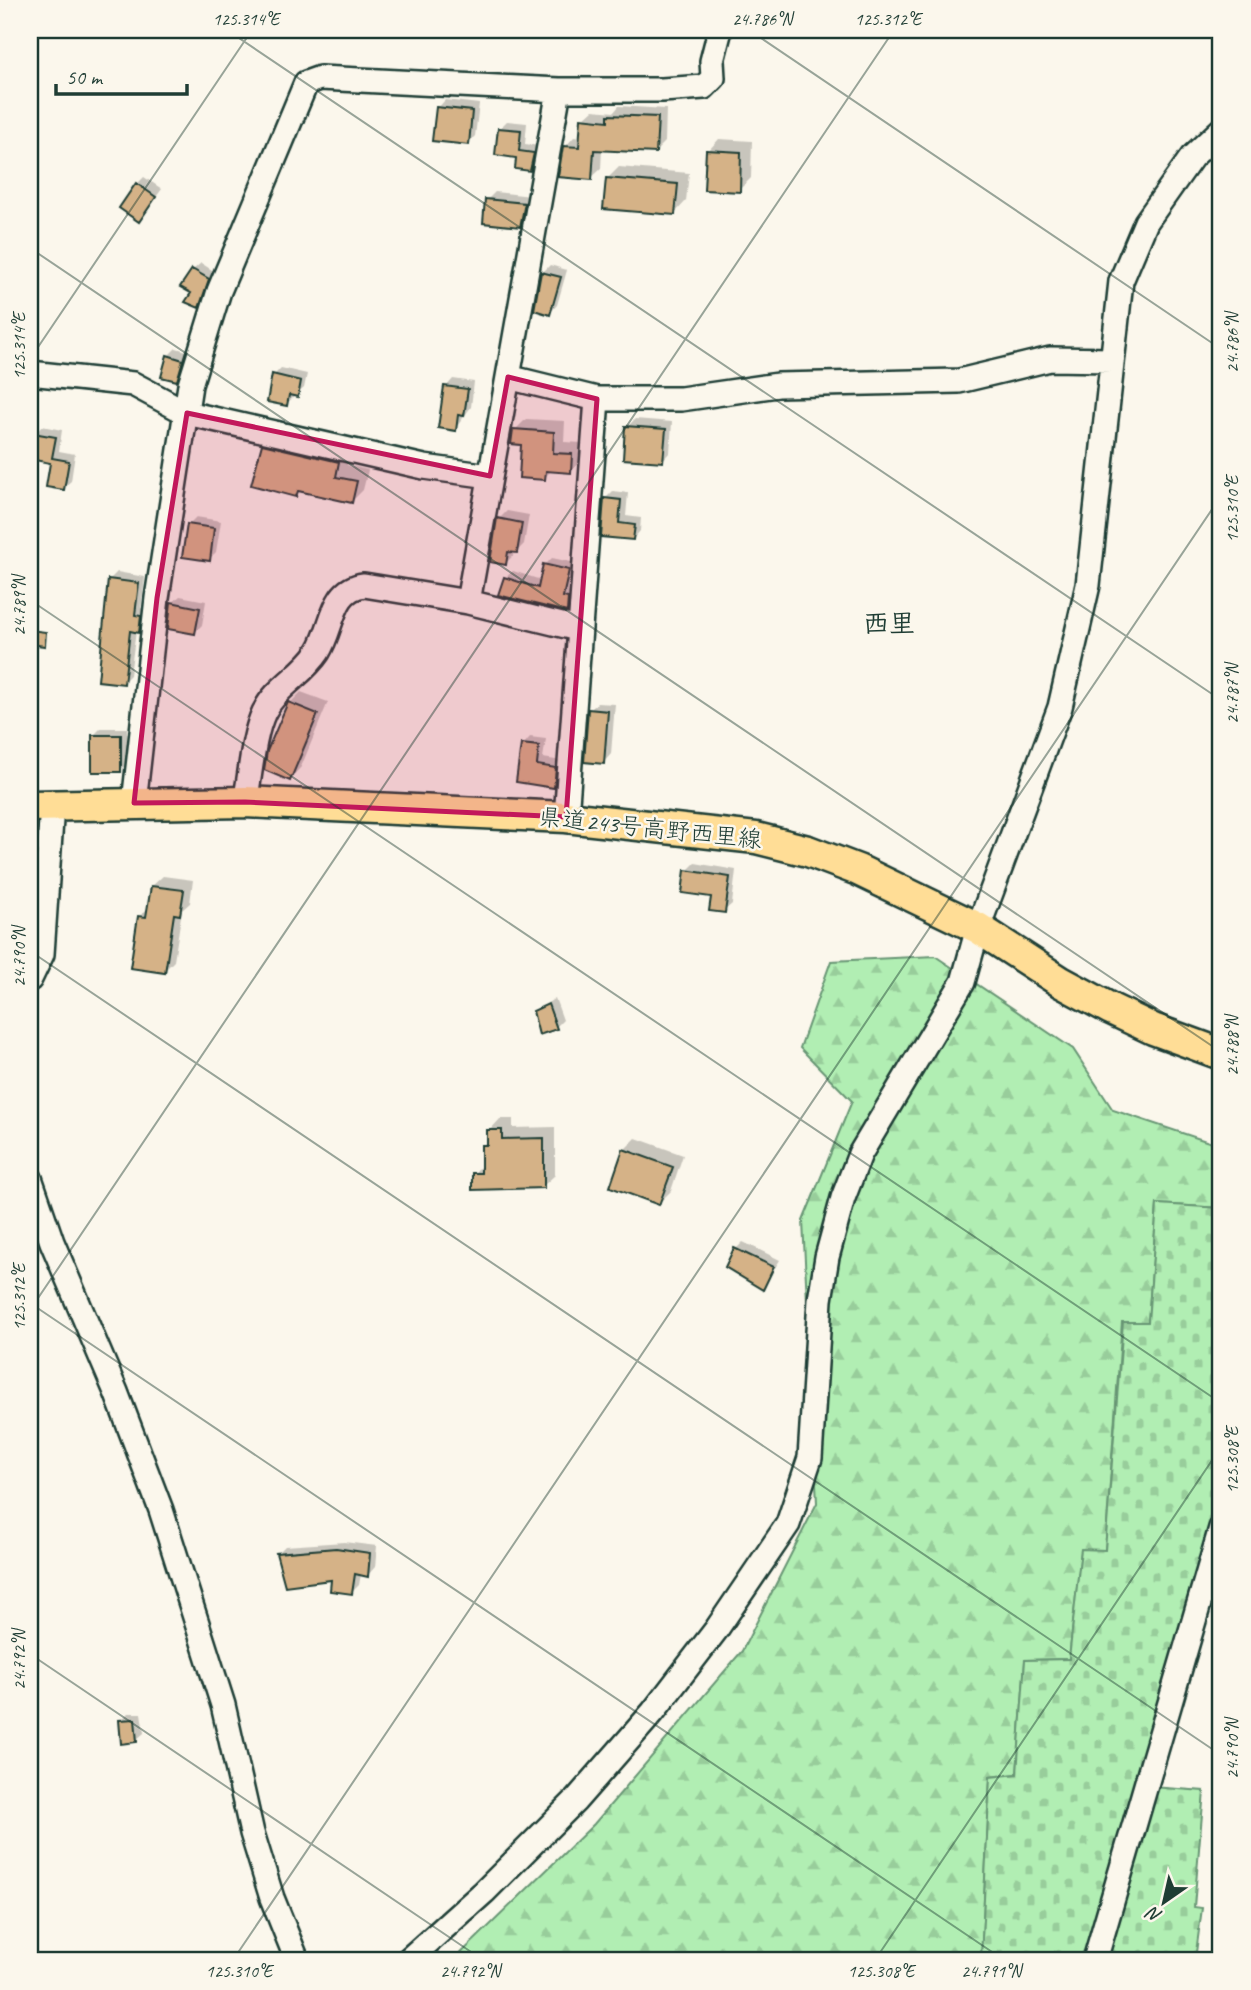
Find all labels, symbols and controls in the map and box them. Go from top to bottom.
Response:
text: 125.314°E [213,8,282,30]
text: 24.786°N [732,8,795,30]
text: 125.312°E [855,8,924,30]
scale bar [56,52,187,96]
text: 50 m [66,64,104,90]
text: 125.314°E [8,310,30,379]
text: 24.786°N [1221,310,1243,373]
text: 125.310°E [1221,473,1243,542]
text: 24.789°N [8,573,30,636]
district label: 西里 [863,607,915,640]
text: 24.787°N [1221,661,1243,724]
street label: 県道243号高野西里線 [537,801,763,855]
text: 24.790°N [8,924,30,987]
text: 24.788°N [1221,1013,1243,1076]
text: 125.312°E [8,1261,30,1330]
text: 125.308°E [1221,1424,1243,1493]
text: 24.792°N [8,1627,30,1690]
text: 24.790°N [1221,1716,1243,1779]
north arrow [1128,1868,1198,1938]
text: N [1141,1900,1167,1929]
text: 125.310°E [206,1960,275,1982]
text: 24.792°N [440,1960,503,1982]
text: 125.308°E [848,1960,917,1982]
text: 24.791°N [961,1960,1024,1982]

